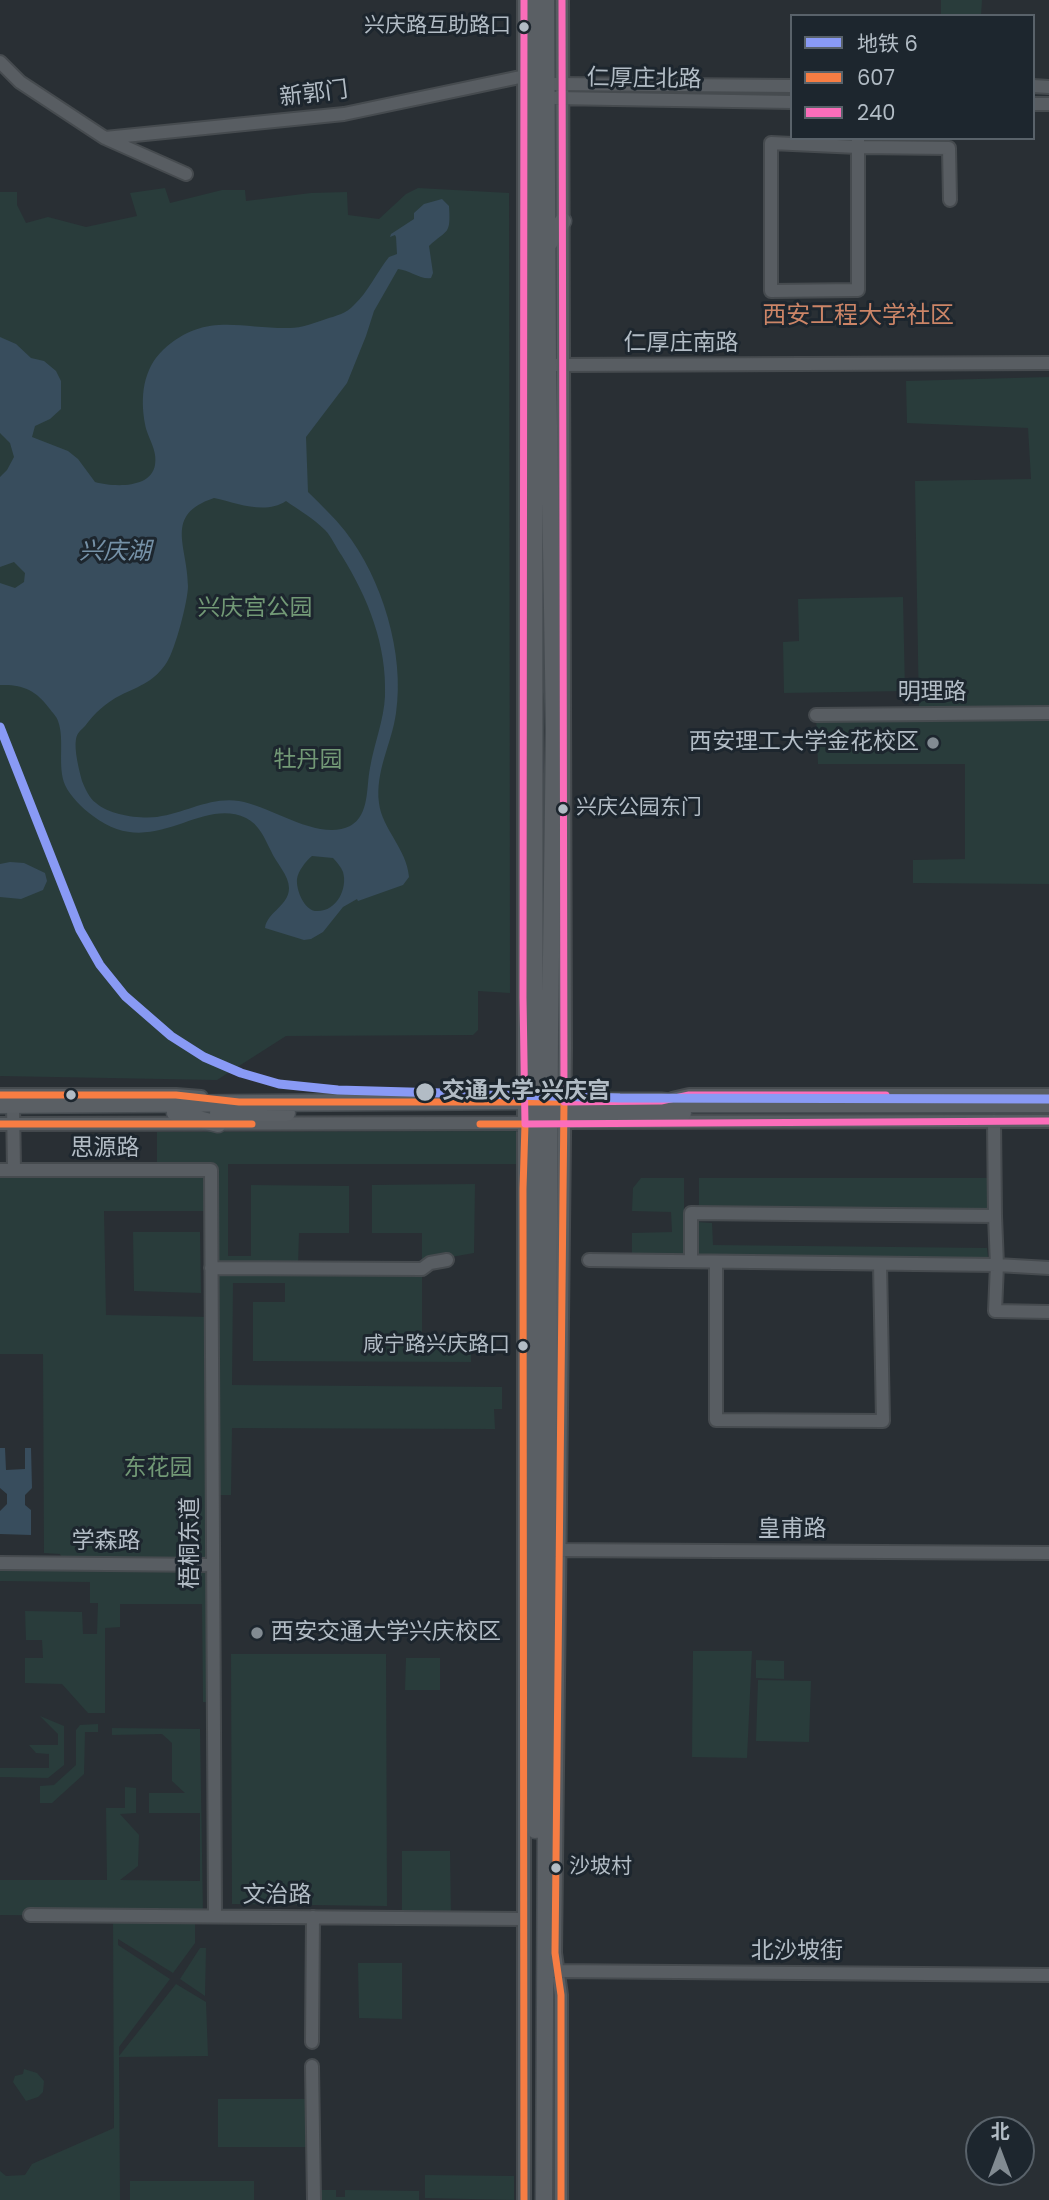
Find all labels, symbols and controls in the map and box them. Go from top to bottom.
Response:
place label: 兴庆路互助路口 [364,14,511,40]
legend [790,14,1035,140]
marker: 兴庆路互助路口 [517,20,531,34]
text: 地铁 6 [857,29,918,58]
text: 607 [857,63,895,92]
street label: 仁厚庄北路 [586,65,702,95]
street label: 新郭门 [278,77,350,113]
text: 240 [857,98,895,127]
district label: 西安工程大学社区 [762,303,954,331]
street label: 仁厚庄南路 [624,330,738,358]
water label: 兴庆湖 [79,539,151,567]
park label: 兴庆宫公园 [198,595,312,623]
street label: 明理路 [898,679,966,707]
place label: 西安理工大学金花校区 [689,729,919,757]
marker: 西安理工大学金花校区 [925,735,941,751]
park label: 牡丹园 [274,747,342,775]
place label: 兴庆公园东门 [576,796,702,822]
marker: 兴庆公园东门 [556,802,570,816]
place label: 交通大学·兴庆宫 [442,1078,610,1106]
marker: 交通大学·兴庆宫 [414,1081,436,1103]
unlabelled marker [64,1088,78,1102]
street label: 思源路 [71,1135,139,1163]
place label: 咸宁路兴庆路口 [363,1333,510,1359]
marker: 咸宁路兴庆路口 [516,1339,530,1353]
park label: 东花园 [124,1455,192,1483]
street label: 梧桐东道 [177,1497,205,1589]
street label: 皇甫路 [758,1516,826,1544]
street label: 学森路 [72,1528,140,1556]
place label: 西安交通大学兴庆校区 [271,1619,501,1647]
marker: 西安交通大学兴庆校区 [249,1625,265,1641]
place label: 沙坡村 [569,1855,632,1881]
marker: 沙坡村 [549,1861,563,1875]
street label: 文治路 [243,1882,311,1910]
street label: 北沙坡街 [751,1938,843,1966]
north arrow [965,2116,1035,2186]
text: 北 [990,2118,1010,2145]

